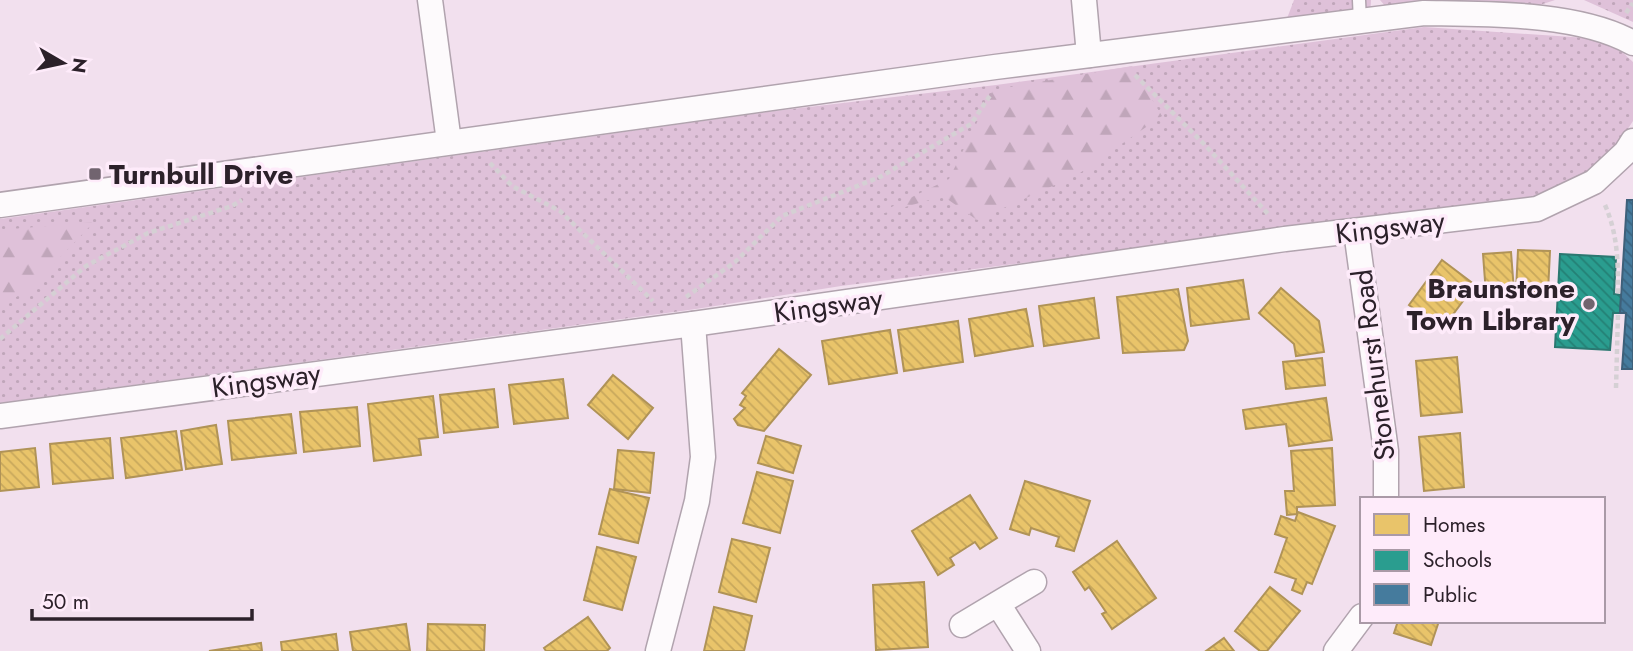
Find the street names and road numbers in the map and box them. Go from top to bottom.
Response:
street label: Kingsway [1333,200,1448,255]
street label: Stonehurst Road [1341,267,1406,463]
street label: Kingsway [771,277,886,333]
street label: Kingsway [209,352,324,408]

